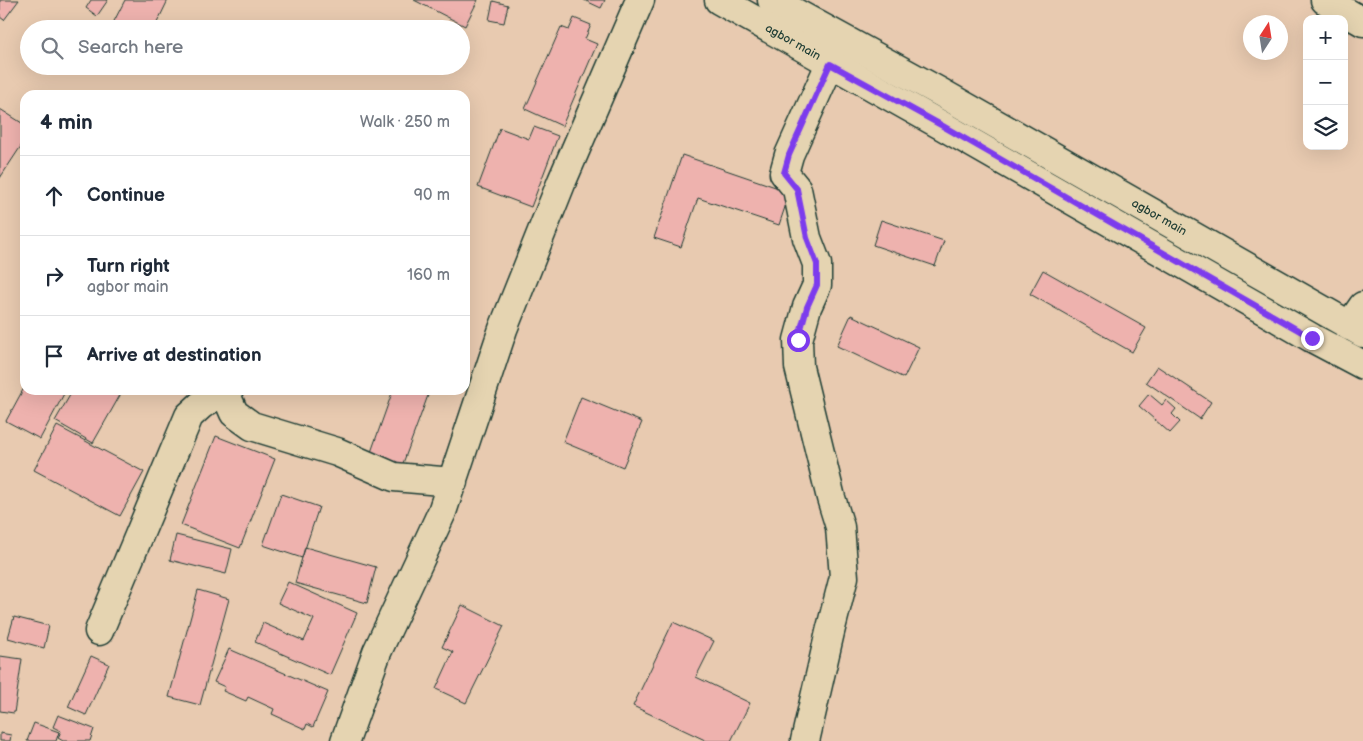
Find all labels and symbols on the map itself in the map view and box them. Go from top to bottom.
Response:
north arrow [1243,15,1288,60]
street label: agbor main [763,20,824,63]
street label: agbor main [1129,195,1190,239]
route end [1301,327,1324,350]
route start [787,329,810,352]

